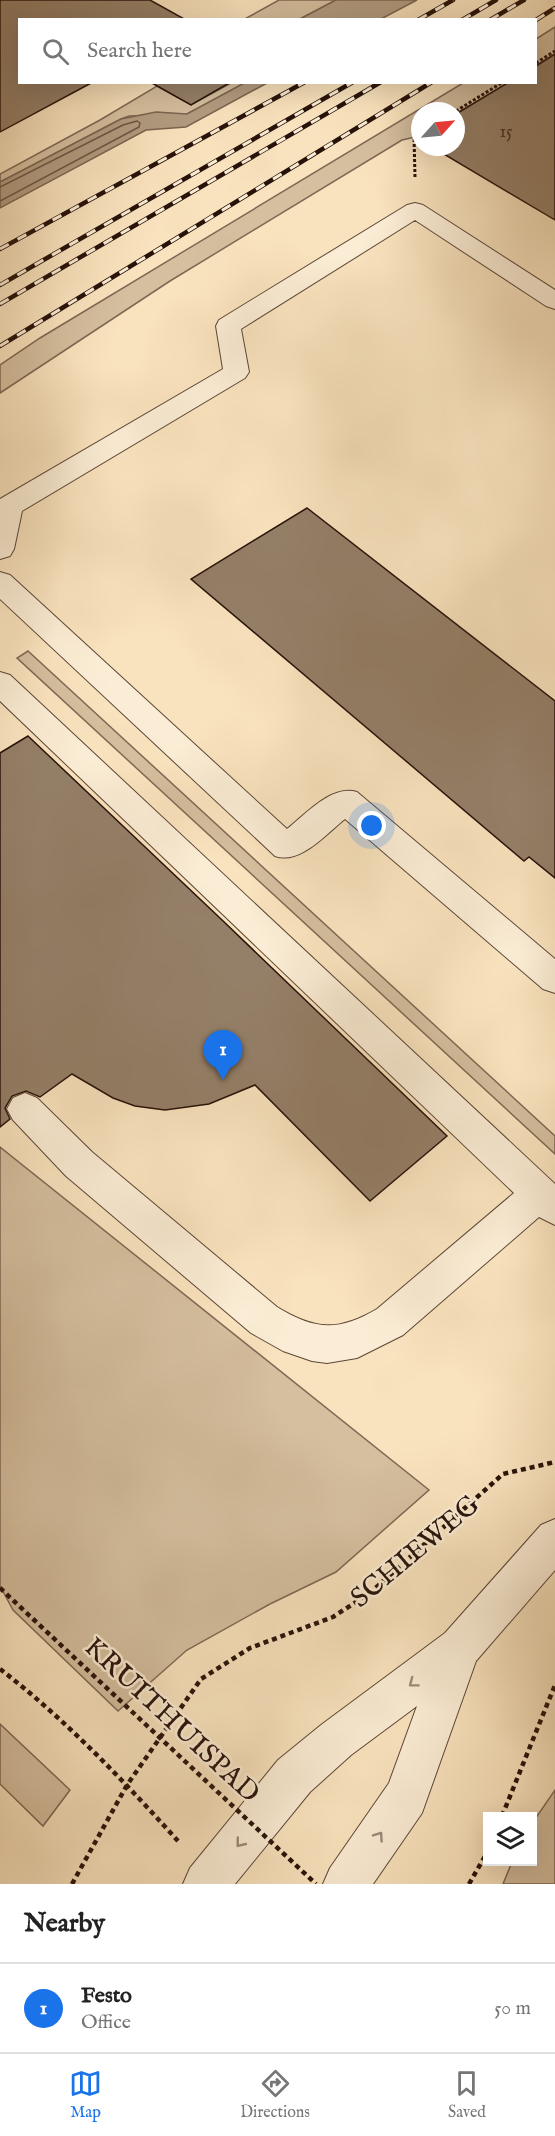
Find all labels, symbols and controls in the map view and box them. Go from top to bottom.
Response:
search box [18,18,537,84]
icon: search [39,35,72,68]
text: Search here [87,37,192,65]
north arrow [411,102,465,156]
house number: 15 [499,121,513,144]
your location [357,811,386,840]
pin: 1 [204,1030,242,1080]
street label: SCHIEWEG [344,1487,488,1616]
street label: KRUITHUISPAD [76,1630,266,1811]
one-way arrow [408,1676,419,1687]
map controls [483,1812,537,1866]
button: layers [483,1812,537,1866]
one-way arrow [372,1832,383,1843]
one-way arrow [236,1836,247,1847]
text: Nearby [24,1907,105,1940]
text: Festo [81,1982,132,2010]
text: 1 [40,1996,47,2021]
text: 50 m [494,1996,531,2021]
text: Office [81,2010,131,2035]
tab: Map [69,2067,102,2123]
tab: Directions [240,2067,310,2123]
tab: Saved [448,2067,486,2123]

